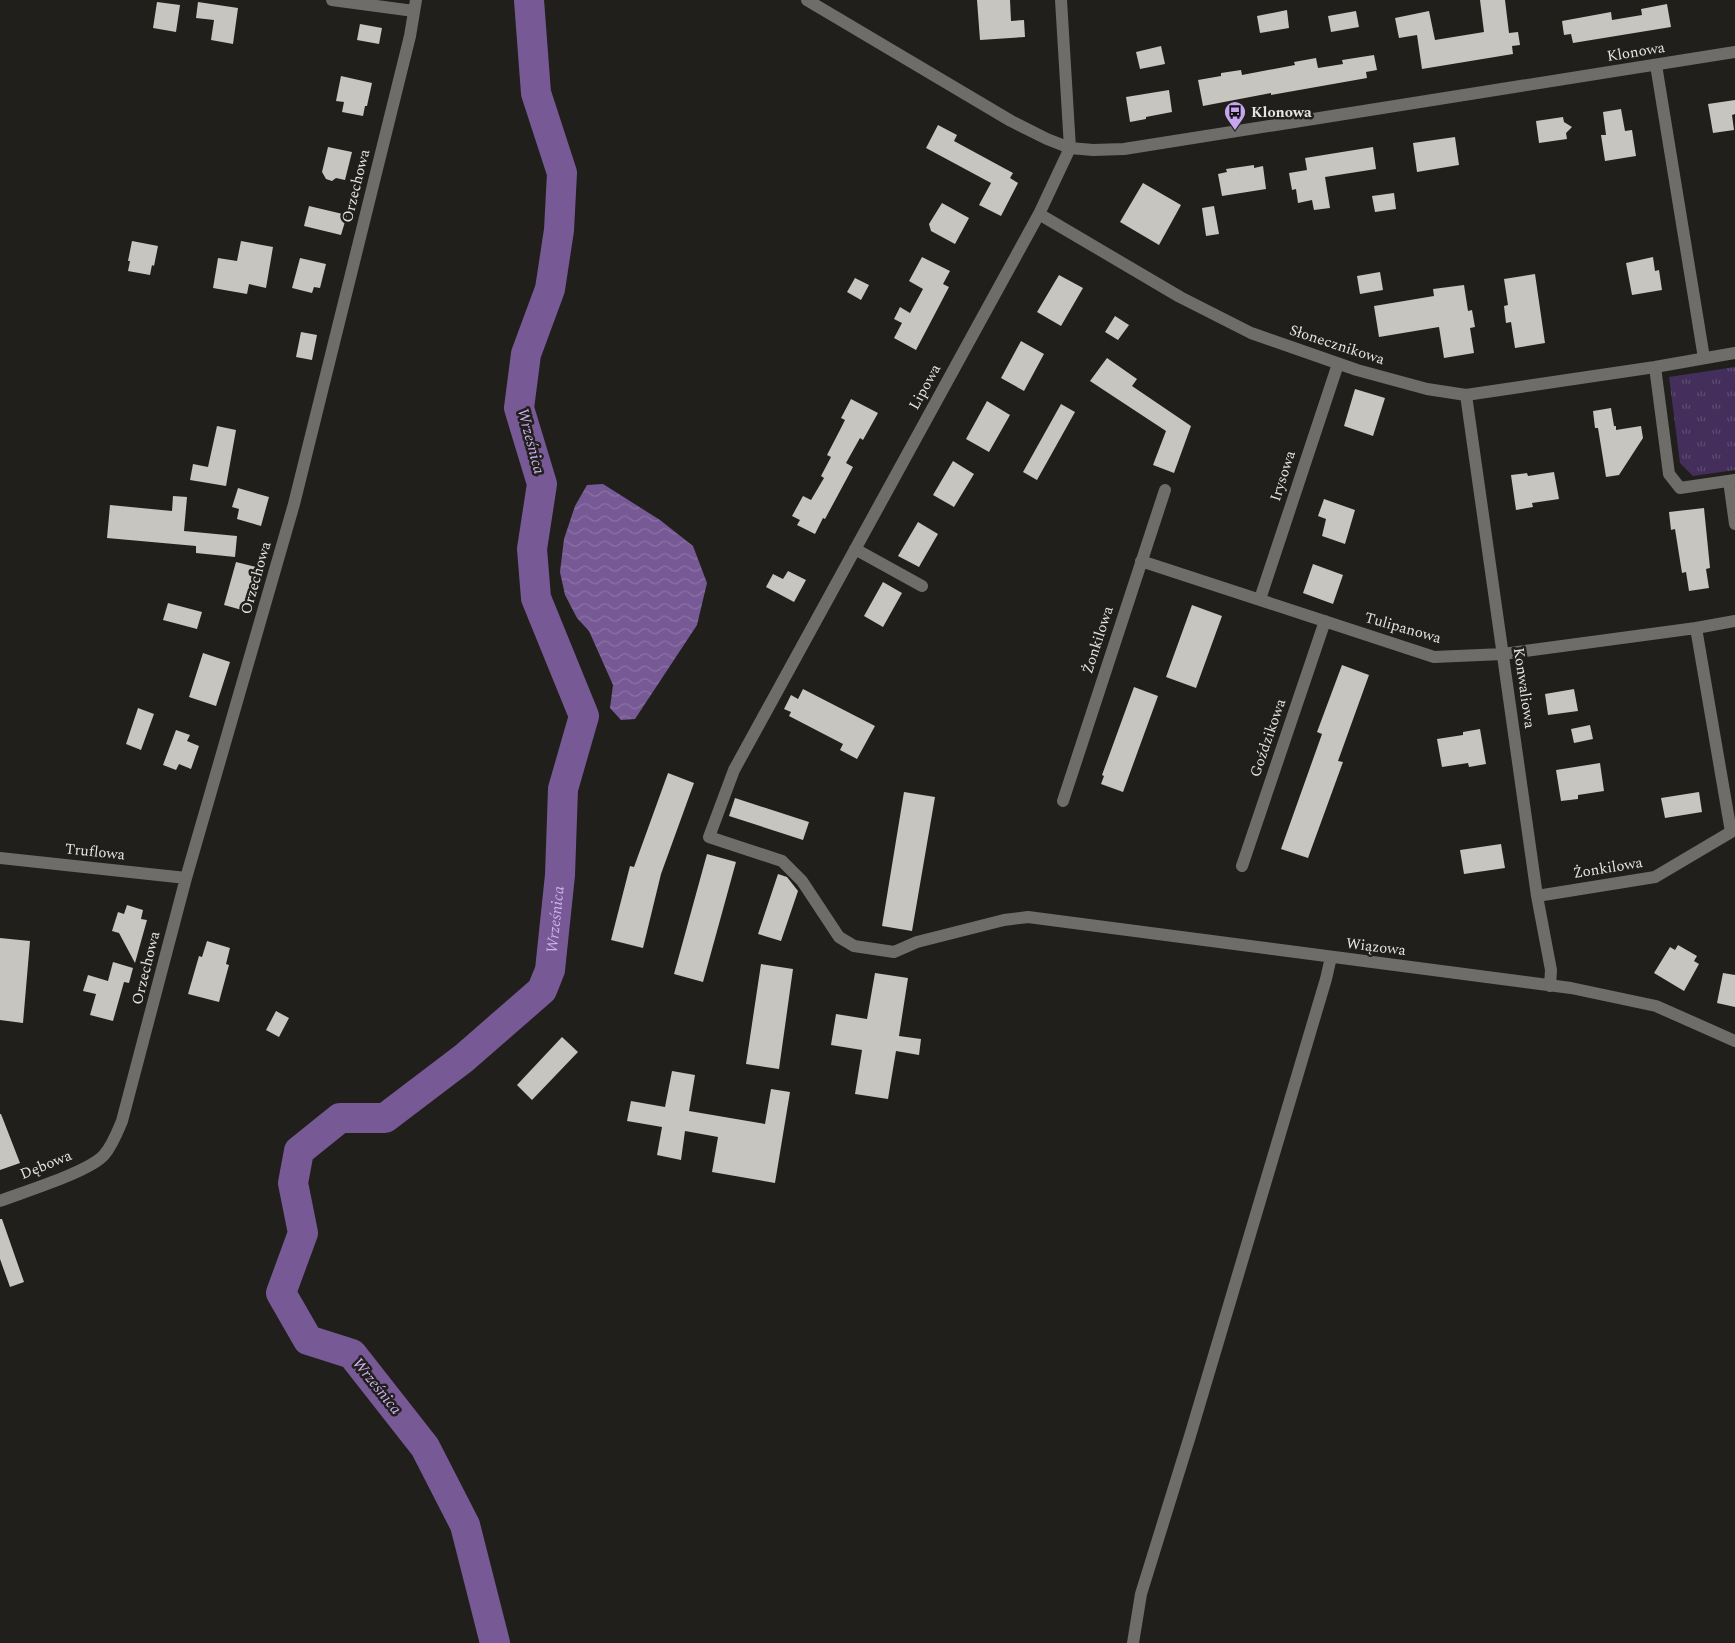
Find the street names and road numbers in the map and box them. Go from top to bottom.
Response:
street label: Klonowa [1605,36,1667,68]
street label: Orzechowa [336,146,376,225]
street label: Słonecznikowa [1286,319,1388,371]
street label: Lipowa [903,359,947,414]
street label: Irysowa [1264,447,1302,504]
street label: Orzechowa [235,538,278,617]
street label: Żonkilowa [1076,602,1120,677]
street label: Tulipanowa [1362,606,1445,650]
street label: Konwaliowa [1507,646,1541,731]
street label: Goździkowa [1244,695,1292,780]
street label: Truflowa [64,837,127,867]
street label: Żonkilowa [1572,851,1645,885]
street label: Orzechowa [126,928,166,1007]
street label: Wiązowa [1345,932,1408,962]
street label: Dębowa [17,1144,76,1186]

